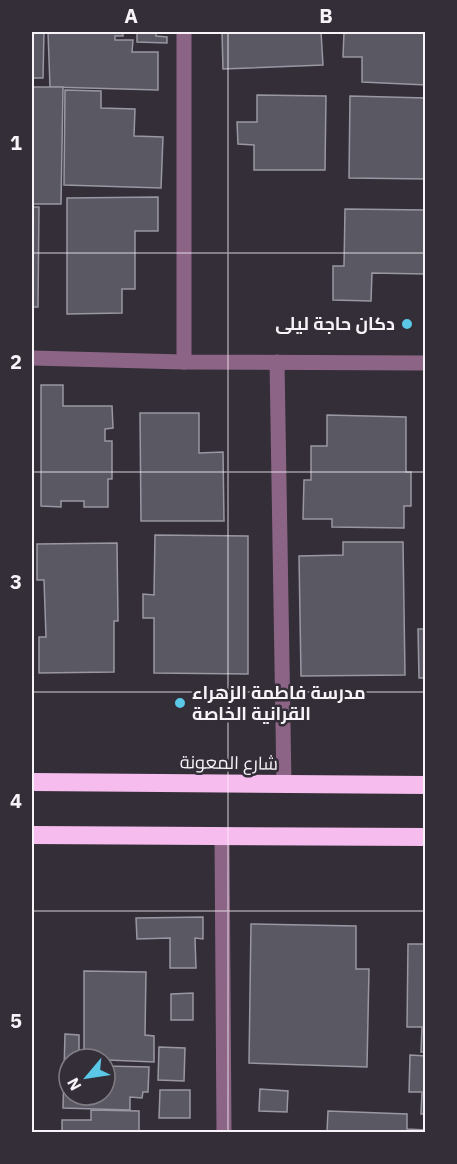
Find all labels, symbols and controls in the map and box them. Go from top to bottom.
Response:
text: A [124,2,138,29]
text: B [319,2,333,29]
text: 1 [10,129,22,156]
place label: دكان حاجة ليلى [275,312,395,335]
marker: دكان حاجة ليلى [400,317,414,331]
text: 2 [10,348,22,375]
text: 3 [10,568,22,595]
place label: مدرسة فاطمة الزهراء القرانية الخاصة [192,681,366,725]
marker: مدرسة فاطمة الزهراء القرانية الخاصة [173,696,187,710]
street label: شارع المعونة [180,750,278,776]
text: 4 [10,787,22,814]
text: 5 [10,1007,22,1034]
north arrow [57,1047,117,1107]
text: N [62,1074,85,1094]

